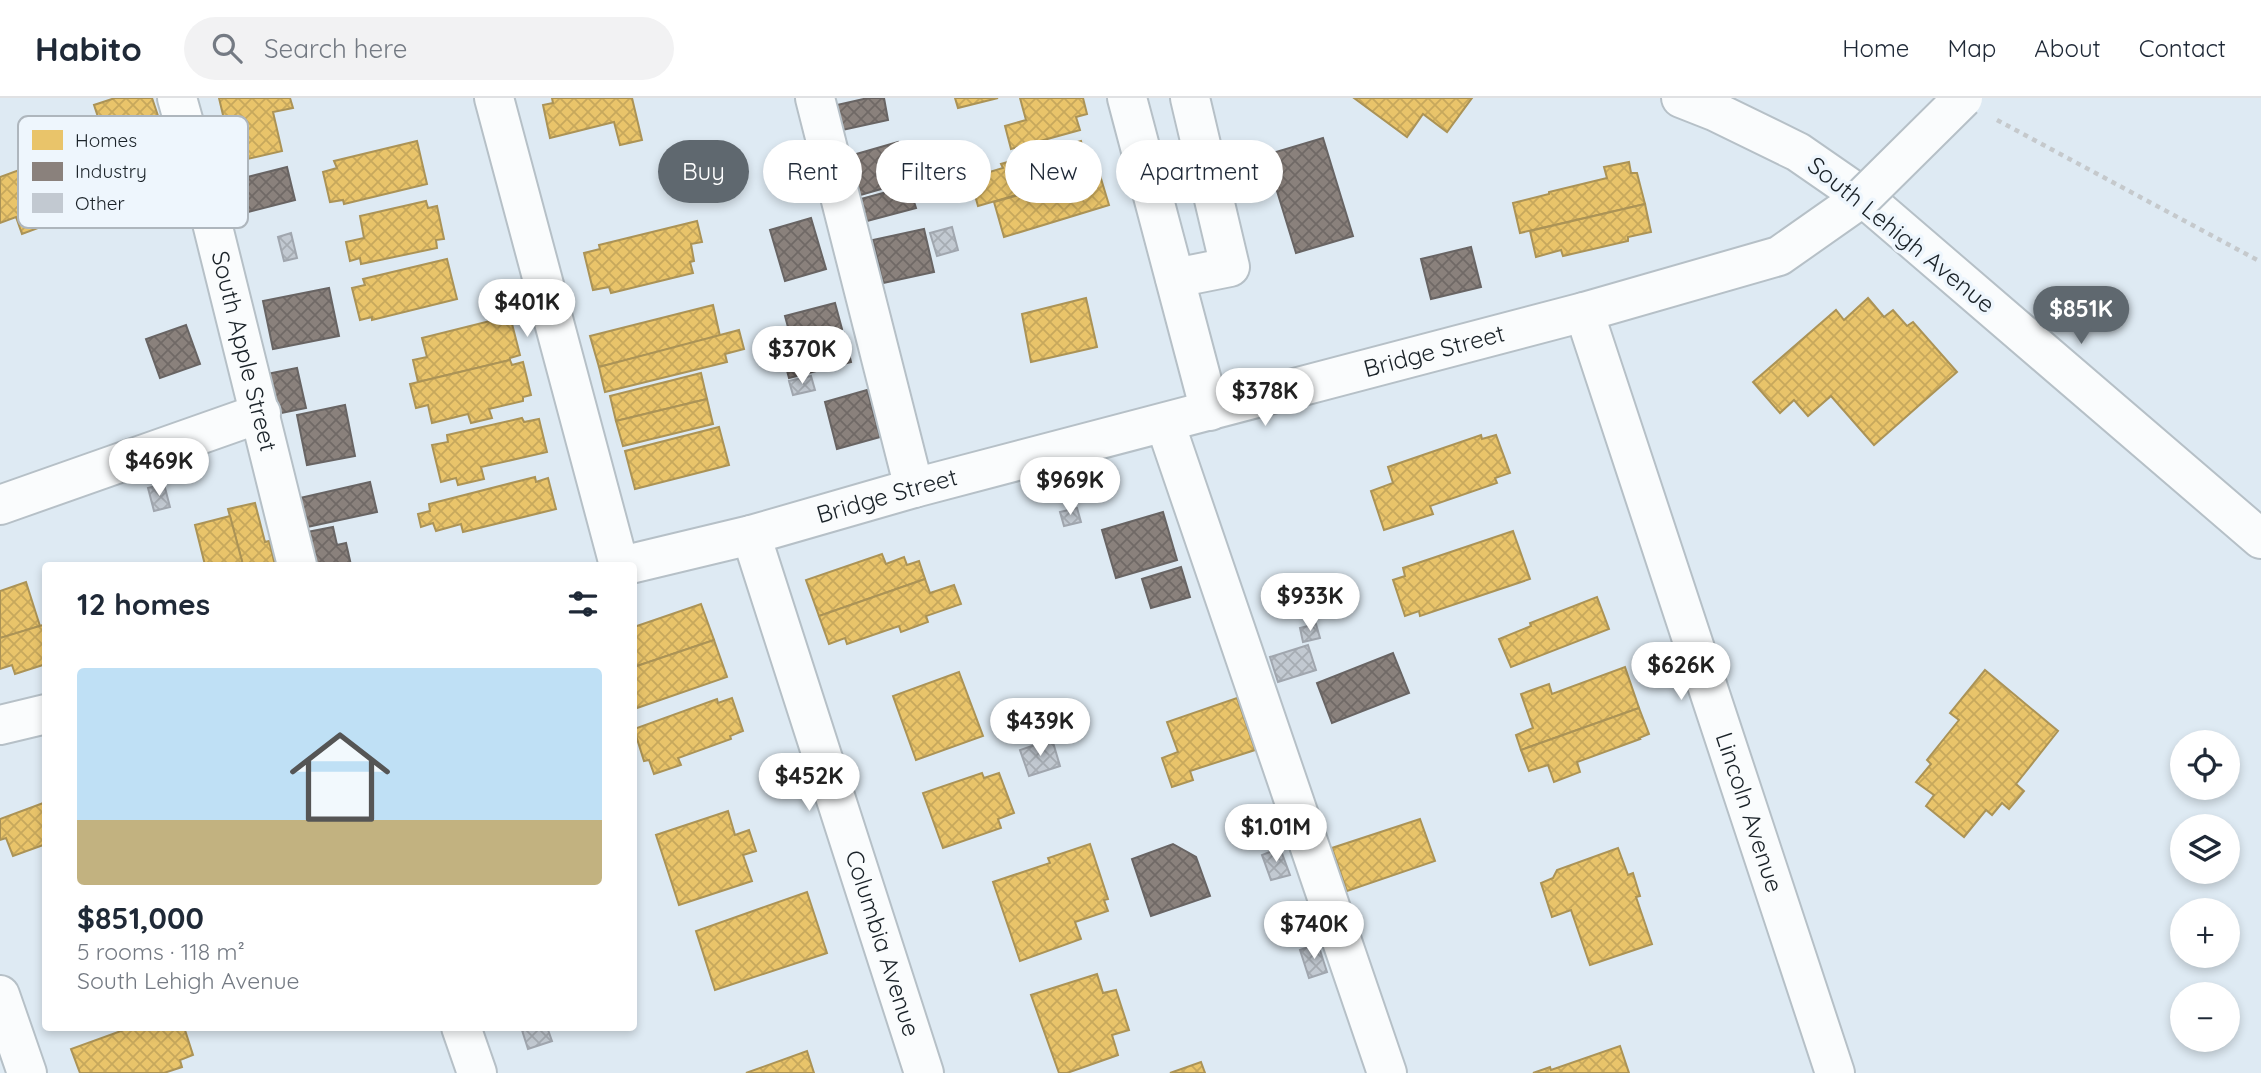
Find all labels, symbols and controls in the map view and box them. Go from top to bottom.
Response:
search box [184,17,674,80]
text: Habito [35,28,142,69]
icon: search [208,29,246,67]
text: Search here [264,32,407,65]
text: Home [1842,33,1909,63]
text: Map [1947,33,1996,63]
text: About [2034,33,2101,63]
text: Contact [2139,33,2226,63]
legend [18,116,248,228]
text: Homes [75,128,137,152]
chip: Buy [658,140,749,203]
chip: Rent [763,140,862,203]
chip: Filters [876,140,991,203]
chip: New [1005,140,1102,203]
chip: Apartment [1116,140,1283,203]
street label: South Lehigh Avenue [1802,149,2001,319]
text: Industry [75,159,147,183]
text: Other [75,191,126,215]
street label: South Apple Street [205,248,284,454]
pin: $401K [478,280,576,339]
pin: $851K [2032,286,2130,346]
text: $401K [494,287,560,316]
text: $851K [2049,294,2113,323]
street label: Bridge Street [1360,317,1508,383]
pin: $370K [753,327,851,386]
text: $370K [768,334,836,363]
pin: $378K [1216,368,1314,428]
text: $378K [1232,376,1298,405]
pin: $469K [110,438,208,498]
text: $469K [125,446,193,475]
pin: $969K [1021,458,1119,517]
street label: Bridge Street [813,461,960,529]
text: $969K [1036,465,1104,494]
pin: $933K [1261,574,1359,633]
text: $933K [1277,581,1343,610]
text: 12 homes [77,585,210,623]
icon: filters [564,585,602,623]
pin: $626K [1632,642,1730,702]
text: $626K [1647,650,1715,679]
pin: $439K [991,698,1089,758]
text: $439K [1006,706,1074,735]
icon: home [277,714,403,840]
street label: Lincoln Avenue [1710,728,1790,896]
map controls [2170,730,2240,1052]
button: locate [2170,730,2240,800]
pin: $452K [760,754,858,813]
text: $452K [775,761,843,790]
pin: $1.01M [1219,804,1333,864]
text: $1.01M [1241,812,1311,841]
button: layers [2170,814,2240,884]
street label: Columbia Avenue [839,846,927,1040]
button: + [2170,898,2240,968]
text: $851,000 [77,899,204,937]
pin: $740K [1265,902,1363,961]
text: $740K [1280,909,1348,938]
text: 5 rooms · 118 m² [77,937,245,966]
text: South Lehigh Avenue [77,966,300,995]
button: − [2170,982,2240,1052]

